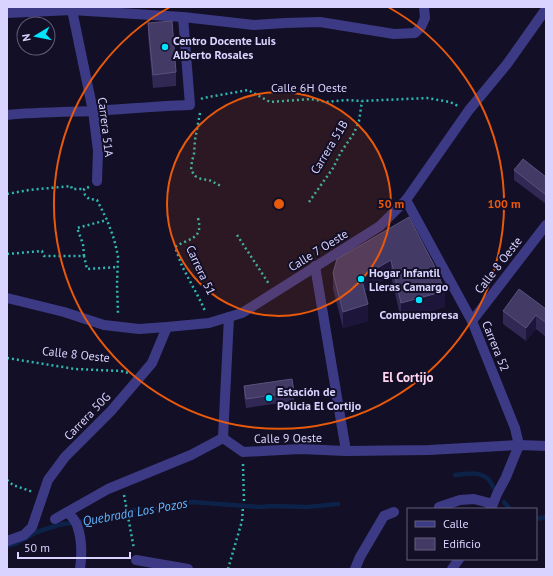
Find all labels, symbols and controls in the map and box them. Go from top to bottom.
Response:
north arrow [16,16,56,56]
text: N [19,33,34,43]
place label: Centro Docente Luis Alberto Rosales [173,33,276,62]
marker: Centro Docente Luis Alberto Rosales [160,42,170,52]
street label: Calle 6H Oeste [271,80,347,95]
street label: Carrera 51A [95,96,117,158]
street label: Carrera 51B [307,117,351,177]
text: 50 m [378,196,404,211]
text: 100 m [487,196,521,211]
centre of rings [272,197,286,211]
street label: Calle 7 Oeste [285,226,351,274]
street label: Calle 8 Oeste [471,234,525,296]
street label: Carrera 51 [183,243,219,297]
place label: Hogar Infantil Lleras Camargo [369,265,449,294]
marker: Hogar Infantil Lleras Camargo [356,274,366,284]
marker: Compuempresa [414,295,424,305]
place label: Compuempresa [380,307,458,322]
street label: Carrera 52 [479,319,513,373]
street label: Calle 8 Oeste [41,343,111,365]
district label: El Cortijo [383,369,433,386]
place label: Estación de Policia El Cortijo [277,384,362,413]
street label: Carrera 50G [61,389,113,443]
marker: Estación de Policia El Cortijo [264,393,274,403]
street label: Calle 9 Oeste [254,430,322,446]
water label: Quebrada Los Pozos [81,494,190,530]
legend [407,508,537,560]
text: Calle [443,516,469,531]
scale bar [18,534,130,560]
text: Edificio [443,536,481,551]
text: 50 m [24,540,50,555]

